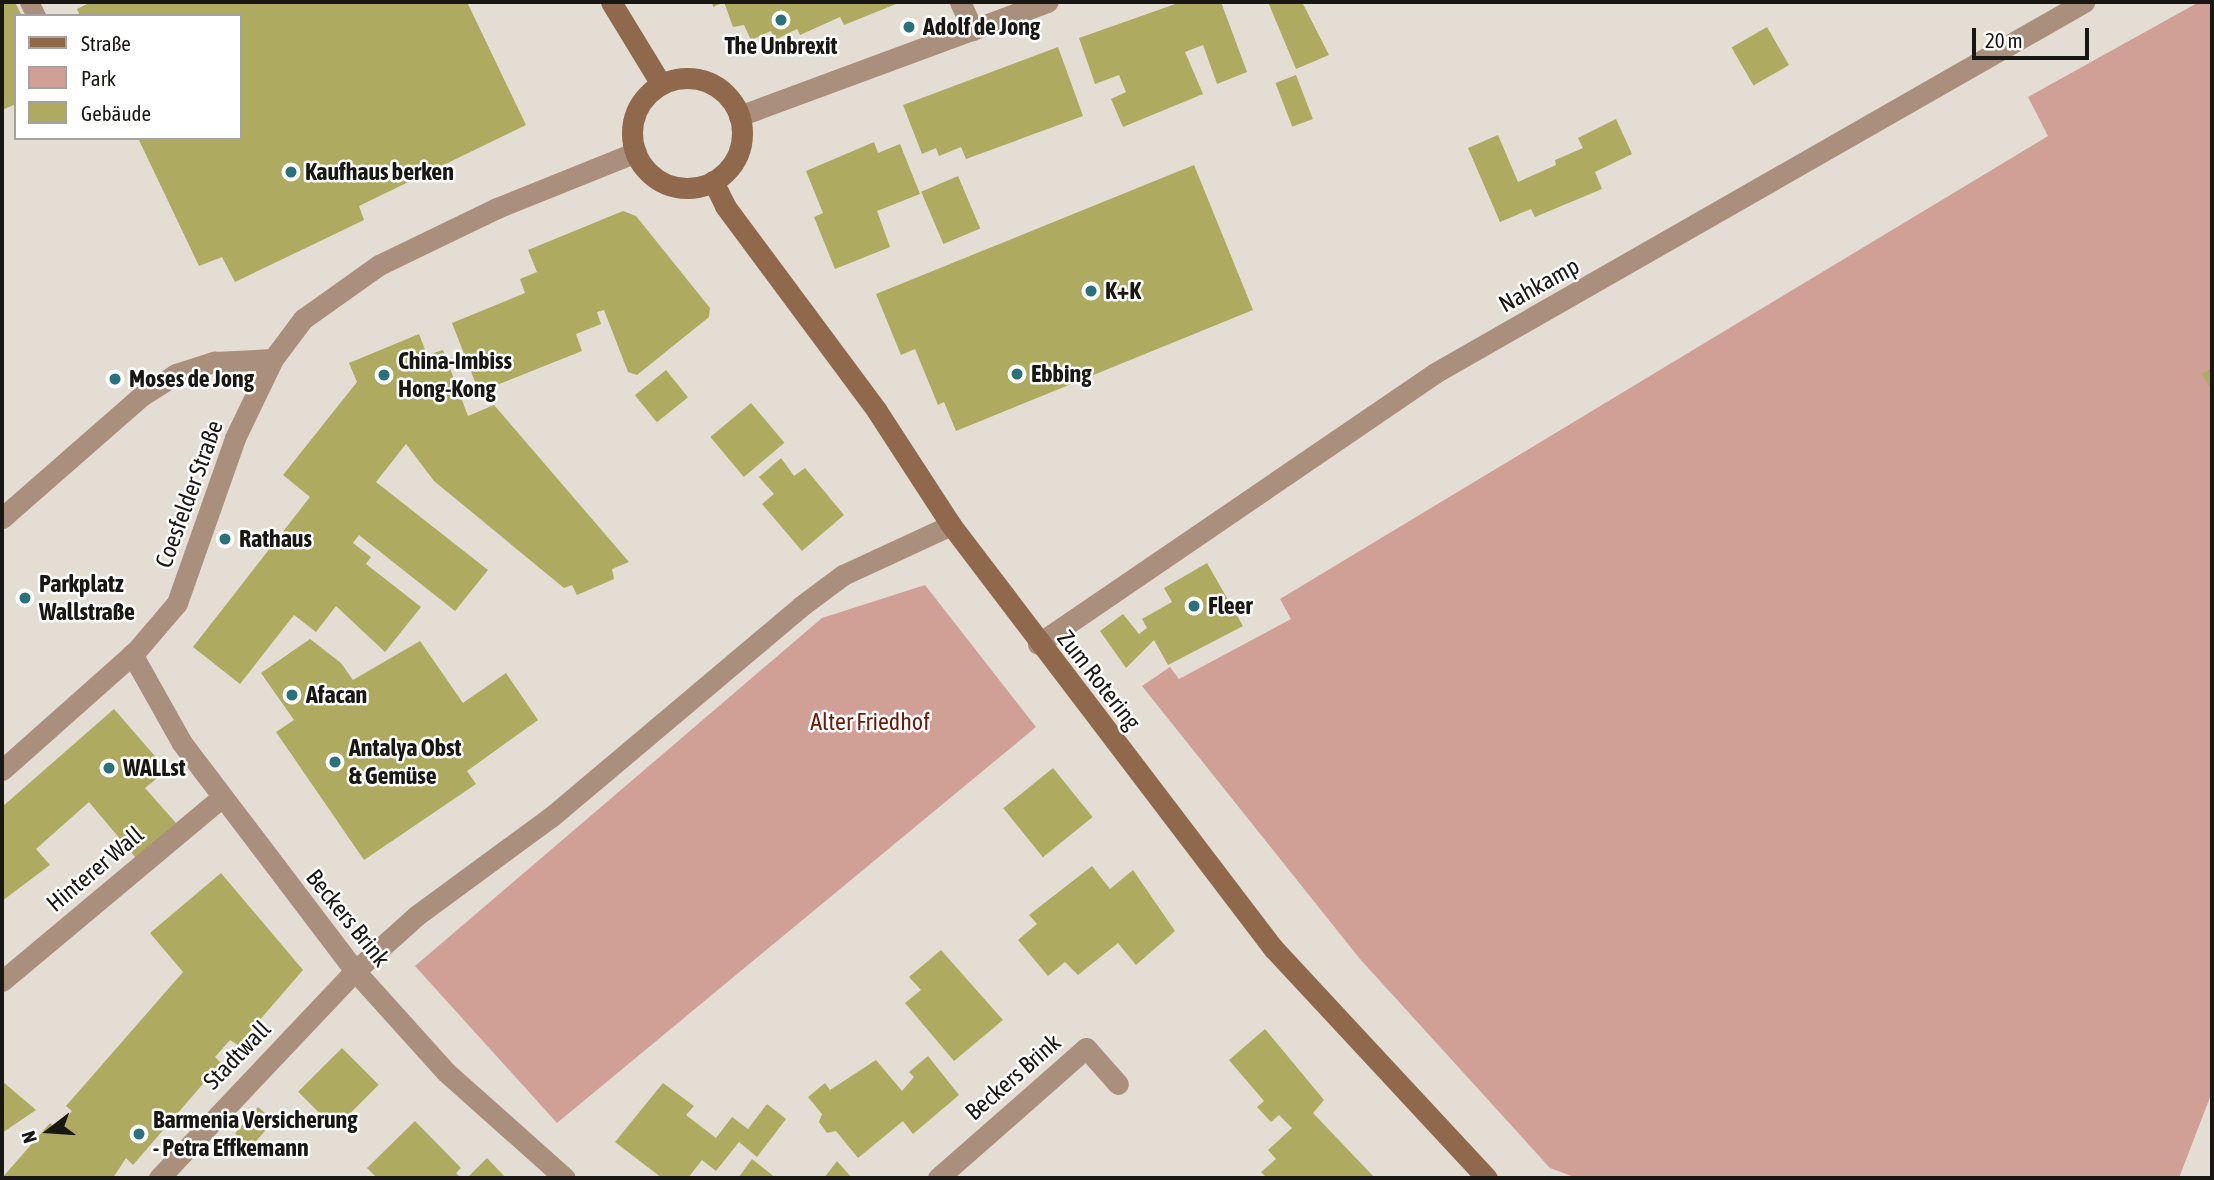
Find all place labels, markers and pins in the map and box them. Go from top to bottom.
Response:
marker: The Unbrexit [773,12,789,28]
place label: Adolf de Jong [923,13,1040,41]
marker: Adolf de Jong [901,19,917,35]
place label: The Unbrexit [725,32,837,60]
place label: Kaufhaus berken [305,158,454,186]
marker: Kaufhaus berken [283,164,299,180]
place label: K+K [1105,277,1141,305]
marker: K+K [1083,283,1099,299]
place label: China-Imbiss Hong-Kong [398,347,512,403]
place label: Ebbing [1031,360,1091,388]
place label: Moses de Jong [129,365,254,393]
marker: Ebbing [1009,366,1025,382]
marker: China-Imbiss Hong-Kong [376,367,392,383]
marker: Moses de Jong [107,371,123,387]
place label: Rathaus [239,525,312,553]
marker: Rathaus [217,531,233,547]
place label: Parkplatz Wallstraße [39,570,135,626]
marker: Parkplatz Wallstraße [17,590,33,606]
place label: Fleer [1208,592,1253,620]
marker: Fleer [1186,598,1202,614]
place label: Afacan [306,681,367,709]
marker: Afacan [284,687,300,703]
place label: Antalya Obst & Gemüse [349,734,461,790]
place label: WALLst [123,754,186,782]
marker: Antalya Obst & Gemüse [327,754,343,770]
marker: WALLst [101,760,117,776]
place label: Barmenia Versicherung - Petra Effkemann [153,1106,357,1162]
marker: Barmenia Versicherung - Petra Effkemann [131,1126,147,1142]

